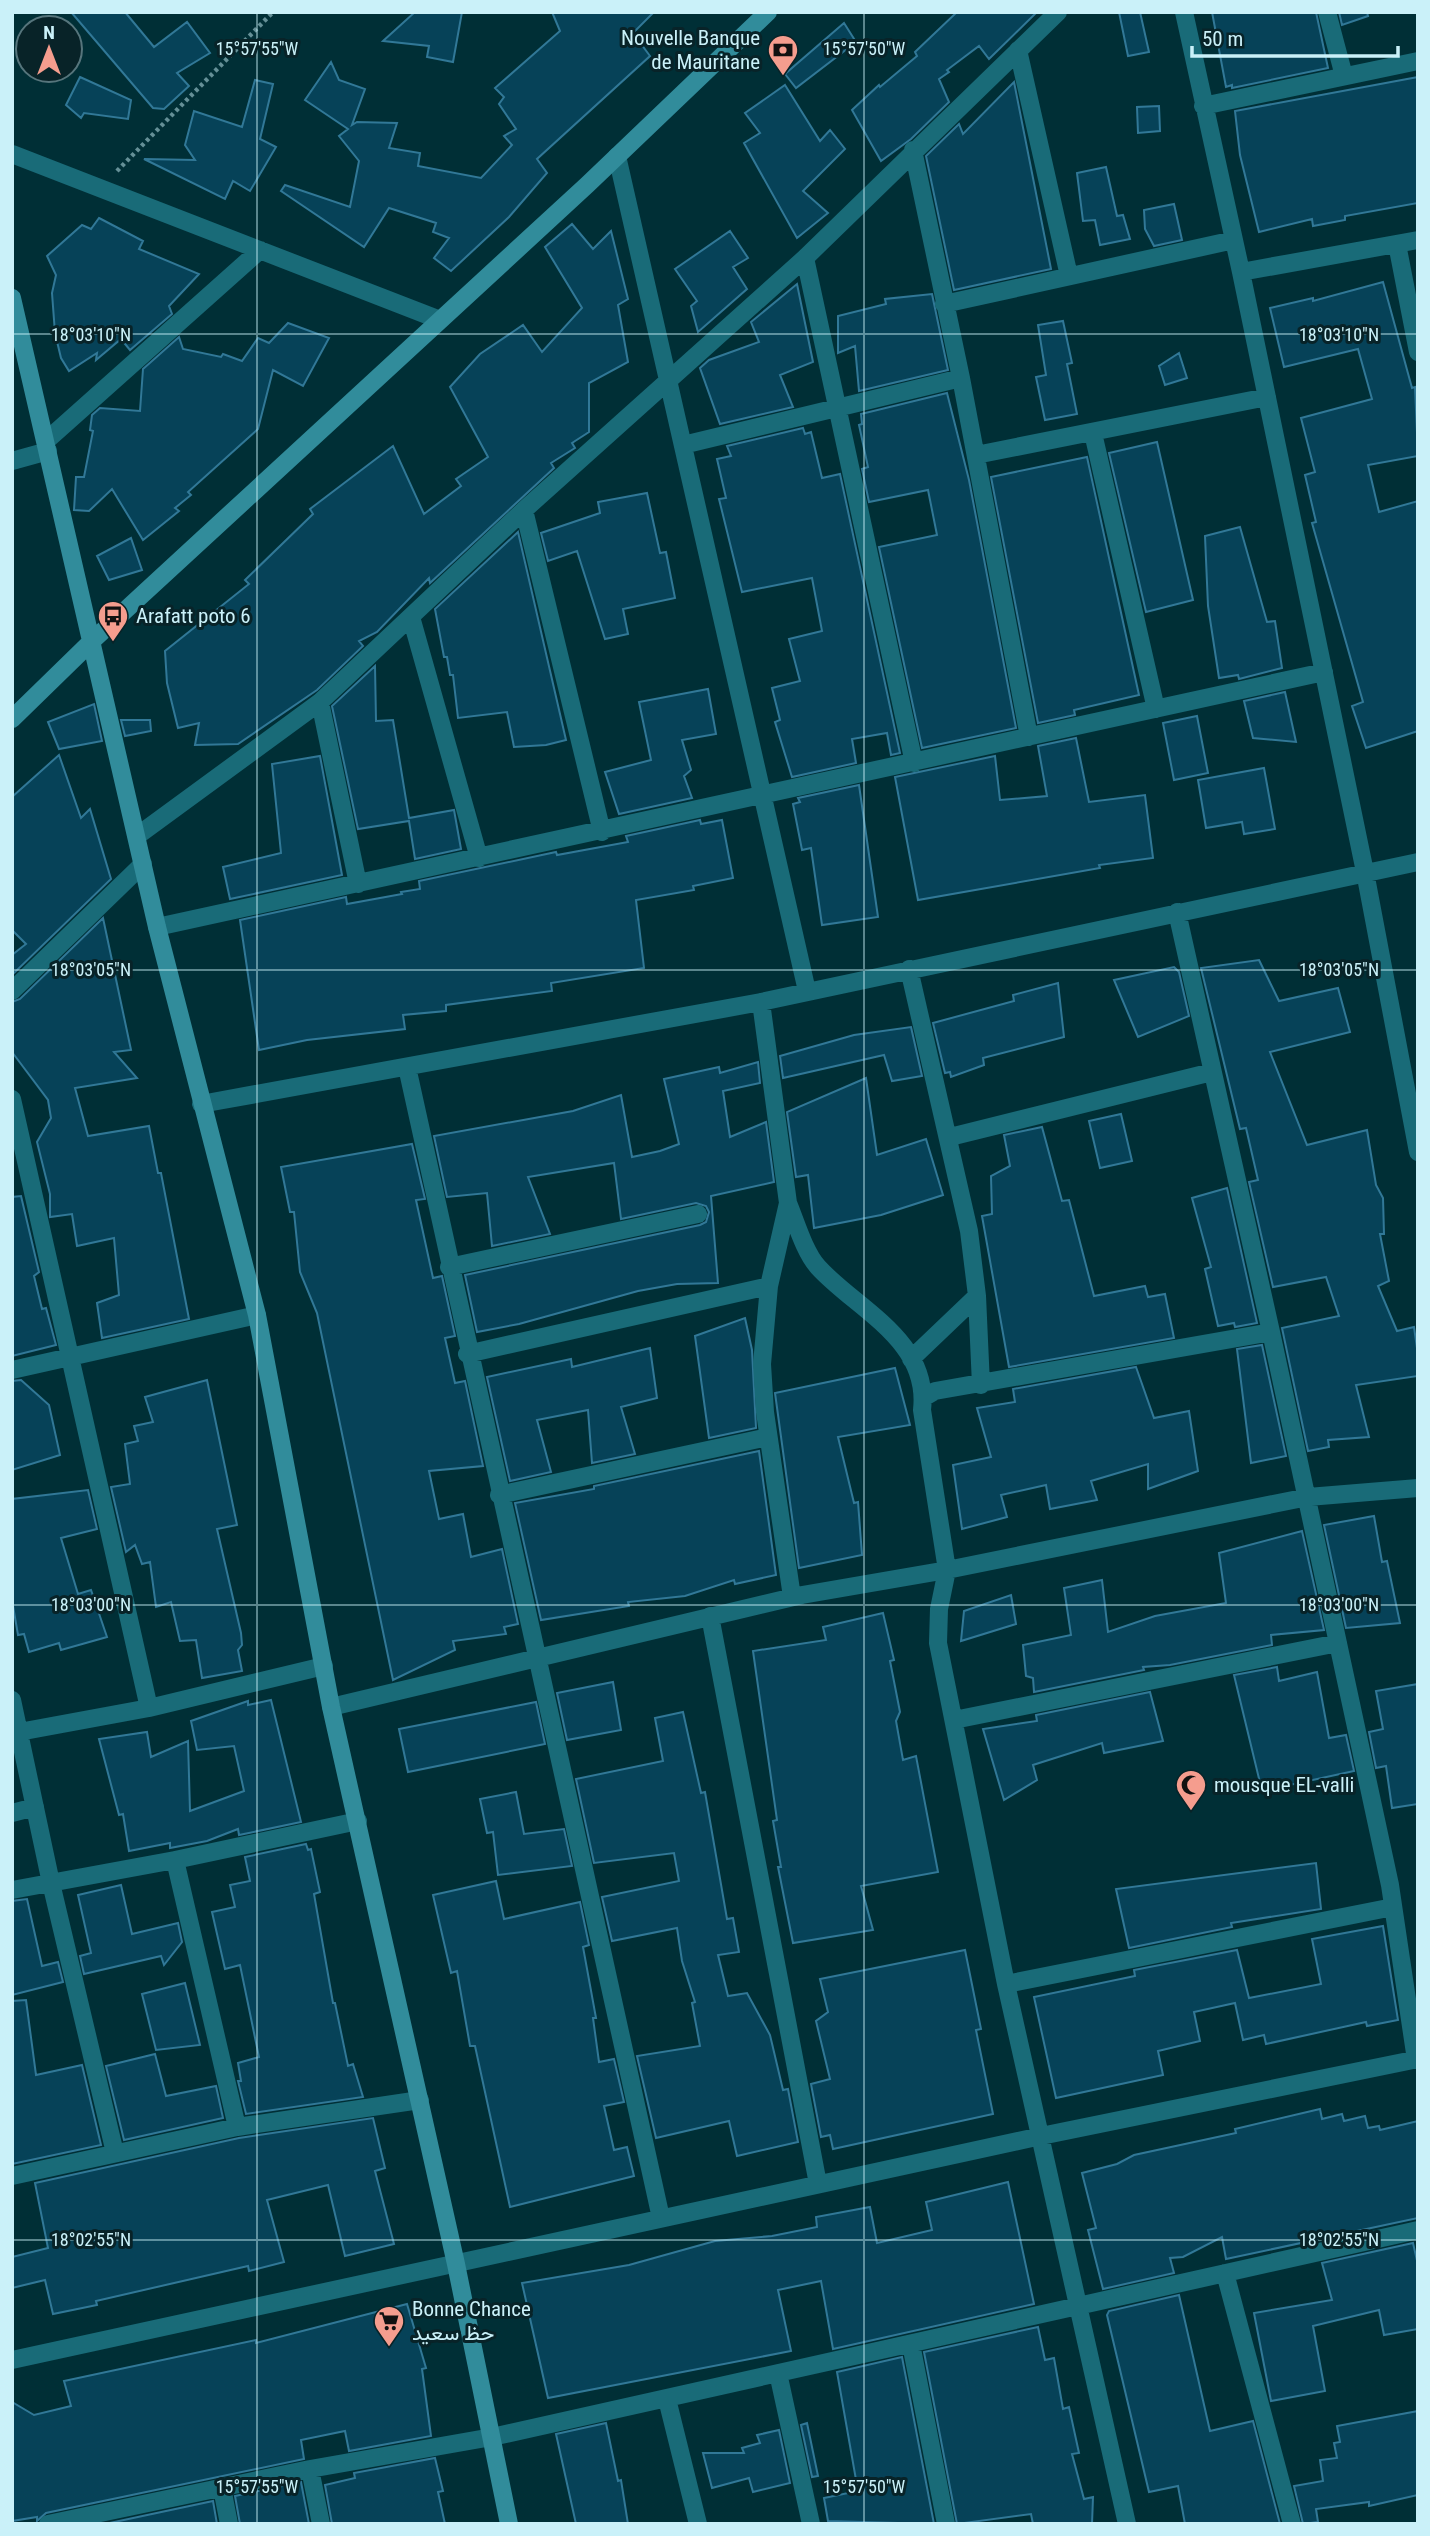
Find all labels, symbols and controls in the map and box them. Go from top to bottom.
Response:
north arrow [14,14,84,84]
scale bar [1192,14,1398,58]
text: N [43,21,55,44]
place label: Nouvelle Banque de Mauritane [621,26,760,74]
text: 50 m [1202,27,1243,51]
bank icon: Nouvelle Banque de Mauritane [766,33,800,77]
text: 15°57'55"W [216,38,299,59]
text: 15°57'50"W [823,38,906,59]
text: 18°03'10"N [51,324,131,345]
text: 18°03'10"N [1299,324,1379,345]
bus stop icon: Arafatt poto 6 [96,599,130,643]
place label: Arafatt poto 6 [136,604,251,628]
text: 18°03'05"N [51,959,131,980]
text: 18°03'05"N [1299,959,1379,980]
text: 18°03'00"N [51,1594,131,1615]
text: 18°03'00"N [1299,1594,1379,1615]
mosque icon: mousque EL-valli [1174,1768,1208,1812]
place label: mousque EL-valli [1214,1773,1354,1797]
text: 18°02'55"N [51,2229,131,2250]
text: 18°02'55"N [1299,2229,1379,2250]
place label: Bonne Chance حظ سعيد [412,2297,531,2345]
supermarket icon: Bonne Chance حظ سعيد [372,2304,406,2348]
text: 15°57'55"W [216,2476,299,2497]
text: 15°57'50"W [823,2476,906,2497]

